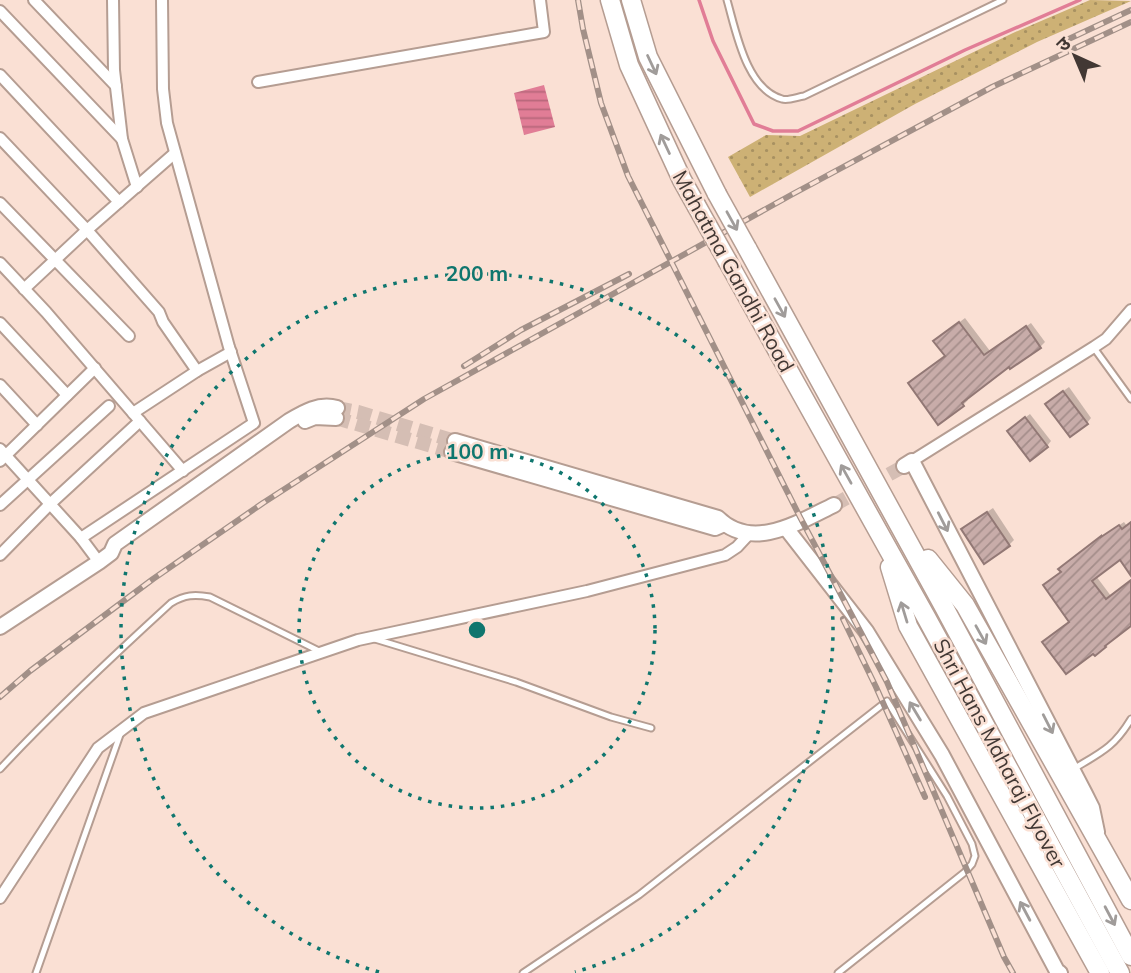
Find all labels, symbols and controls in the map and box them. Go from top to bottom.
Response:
north arrow [1040,21,1110,91]
text: उ [1051,31,1076,56]
one-way arrow [646,54,660,75]
one-way arrow [658,133,671,155]
street label: Mahatma Gandhi Road [668,166,800,376]
one-way arrow [725,211,739,231]
text: 200 m [446,260,508,286]
one-way arrow [773,298,787,318]
text: 100 m [446,438,508,464]
one-way arrow [839,464,853,484]
one-way arrow [937,511,951,532]
one-way arrow [896,601,909,623]
centre of rings [465,618,489,642]
one-way arrow [974,624,988,644]
street label: Shri Hans Maharaj Flyover [928,634,1072,873]
one-way arrow [908,702,922,722]
one-way arrow [1042,713,1056,734]
one-way arrow [1018,901,1032,921]
one-way arrow [1103,906,1117,926]

